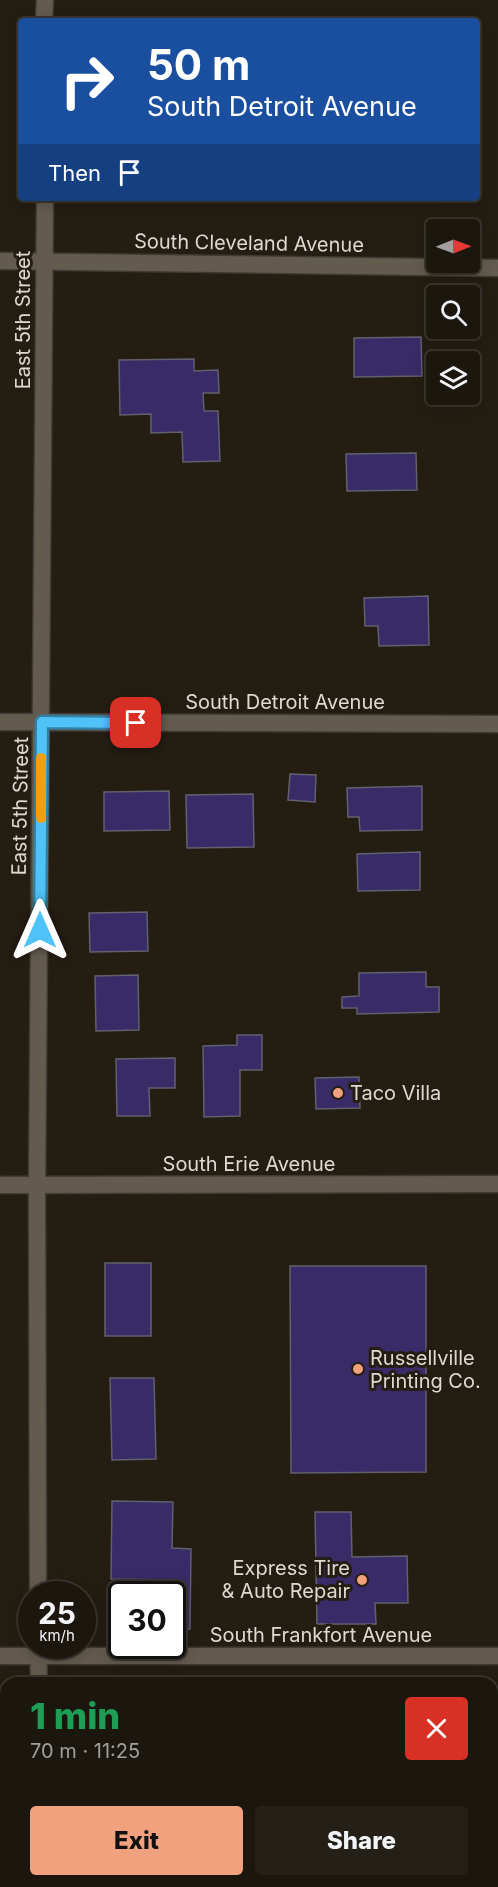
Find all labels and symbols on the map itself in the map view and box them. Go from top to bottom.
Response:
north arrow [426,219,480,273]
street label: South Cleveland Avenue [134,229,364,257]
street label: East 5th Street [11,250,35,389]
street label: South Detroit Avenue [185,690,385,714]
pin [110,697,161,748]
street label: East 5th Street [7,736,33,875]
position arrow [8,898,72,962]
place label: Taco Villa [350,1081,441,1105]
marker: Taco Villa [331,1086,345,1100]
street label: South Erie Avenue [163,1152,335,1176]
place label: Russellville Printing Co. [370,1346,481,1393]
marker: Russellville Printing Co. [351,1362,365,1376]
place label: Express Tire & Auto Repair [222,1556,350,1603]
marker: Express Tire & Auto Repair [355,1573,369,1587]
speed limit sign: 30 [108,1581,186,1659]
street label: South Frankfort Avenue [210,1623,432,1647]

